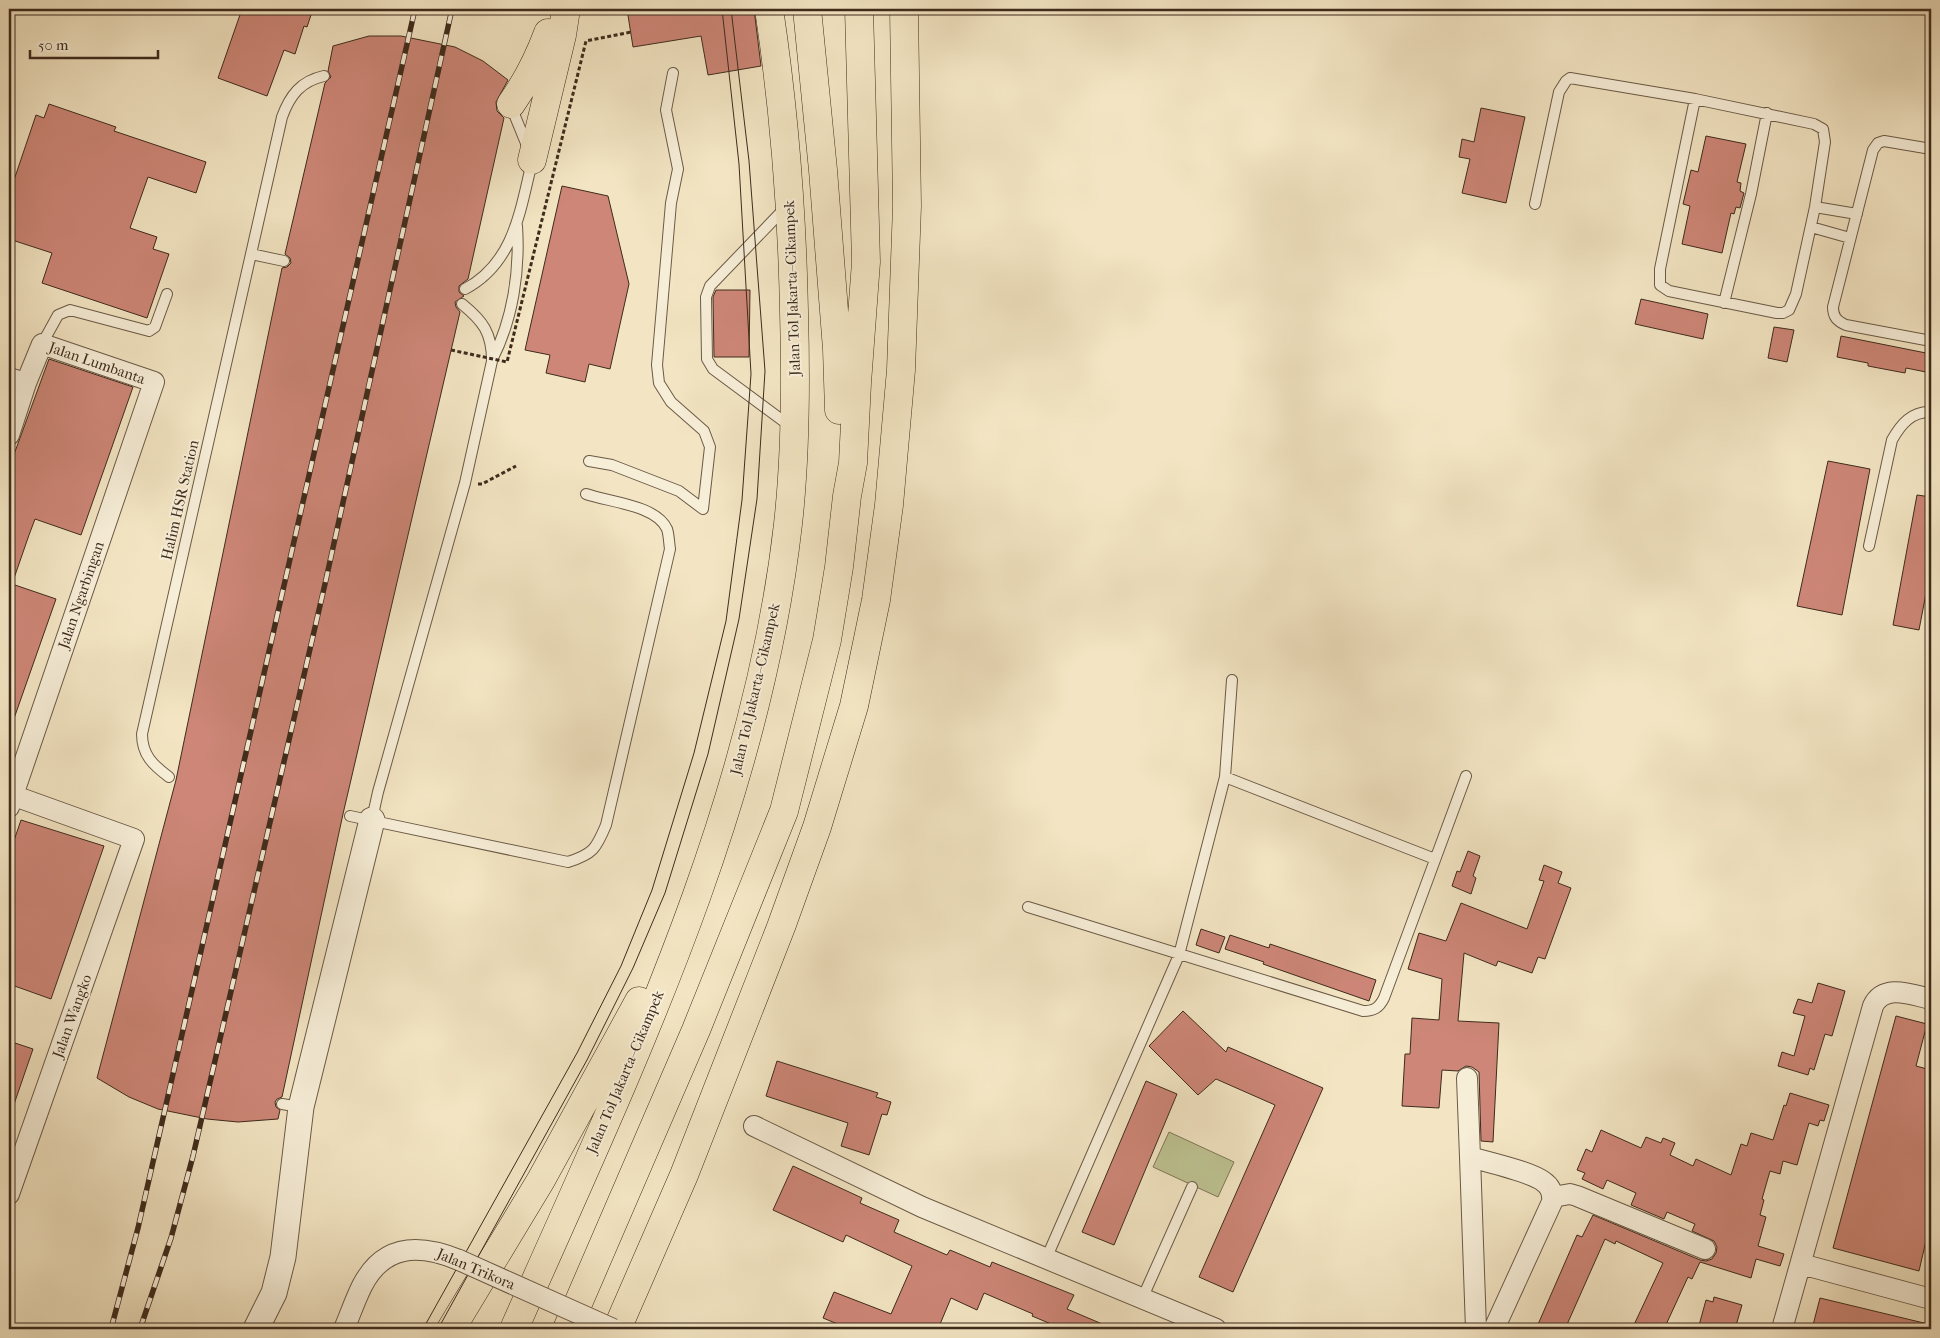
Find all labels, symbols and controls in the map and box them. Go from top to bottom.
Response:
scale bar [30,28,158,60]
text: 50 m [38,36,69,54]
street label: Jalan Tol Jakarta–Cikampek [780,200,804,377]
street label: Jalan Lumbanta [45,338,149,388]
street label: Halim HSR Station [157,438,203,562]
street label: Jalan Ngarbingan [54,539,108,652]
street label: Jalan Tol Jakarta–Cikampek [726,601,784,778]
street label: Jalan Wangko [48,971,96,1061]
street label: Jalan Tol Jakarta–Cikampek [582,987,668,1157]
street label: Jalan Trikora [433,1244,519,1294]

